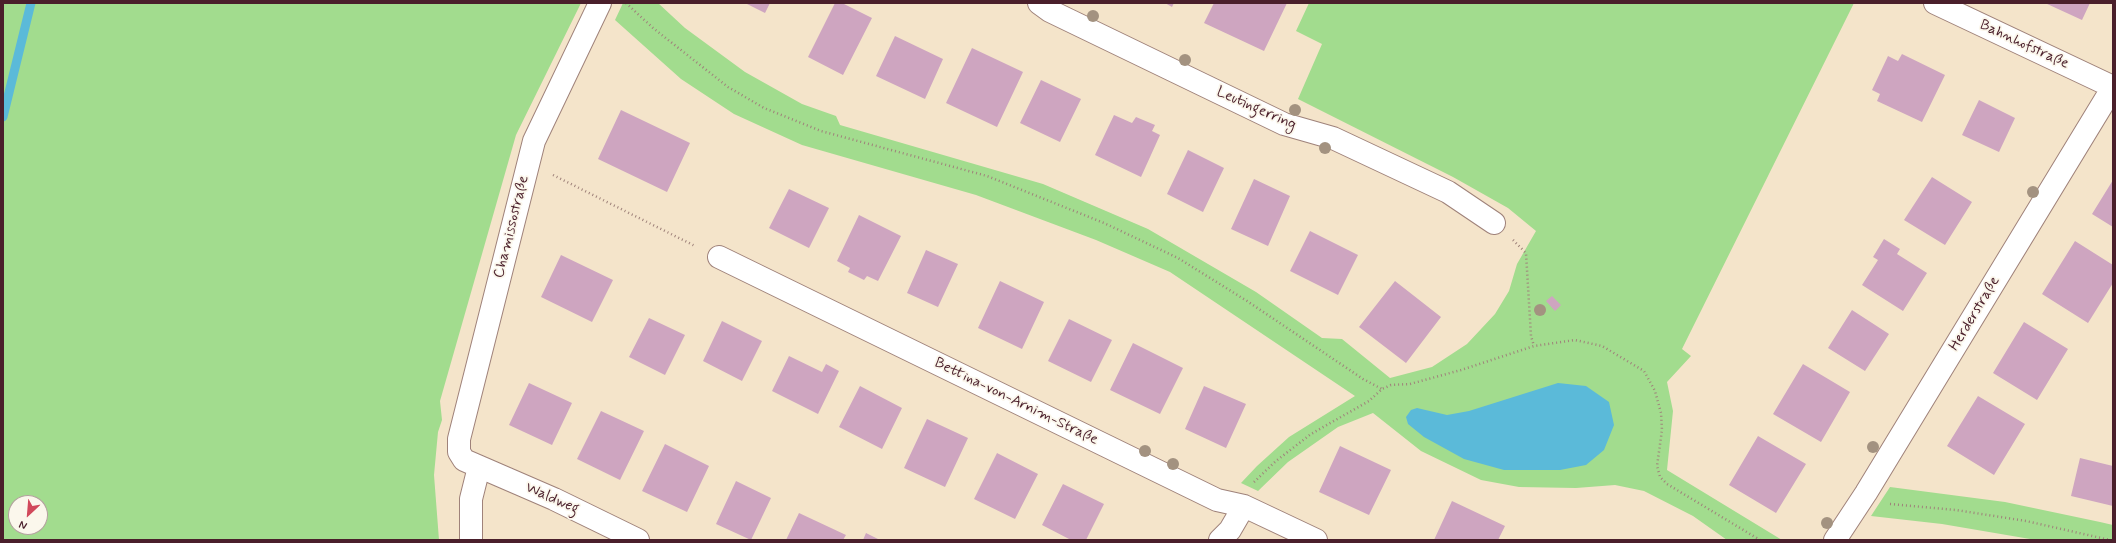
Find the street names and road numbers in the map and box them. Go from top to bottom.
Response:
street label: Bahnhofstraße [1977,16,2071,74]
street label: Leutingerring [1213,83,1299,135]
street label: Chamissostraße [491,174,533,280]
street label: Herderstraße [1946,273,2004,355]
street label: Bettina-von-Arnim-Straße [931,354,1101,450]
street label: Waldweg [522,479,582,519]

